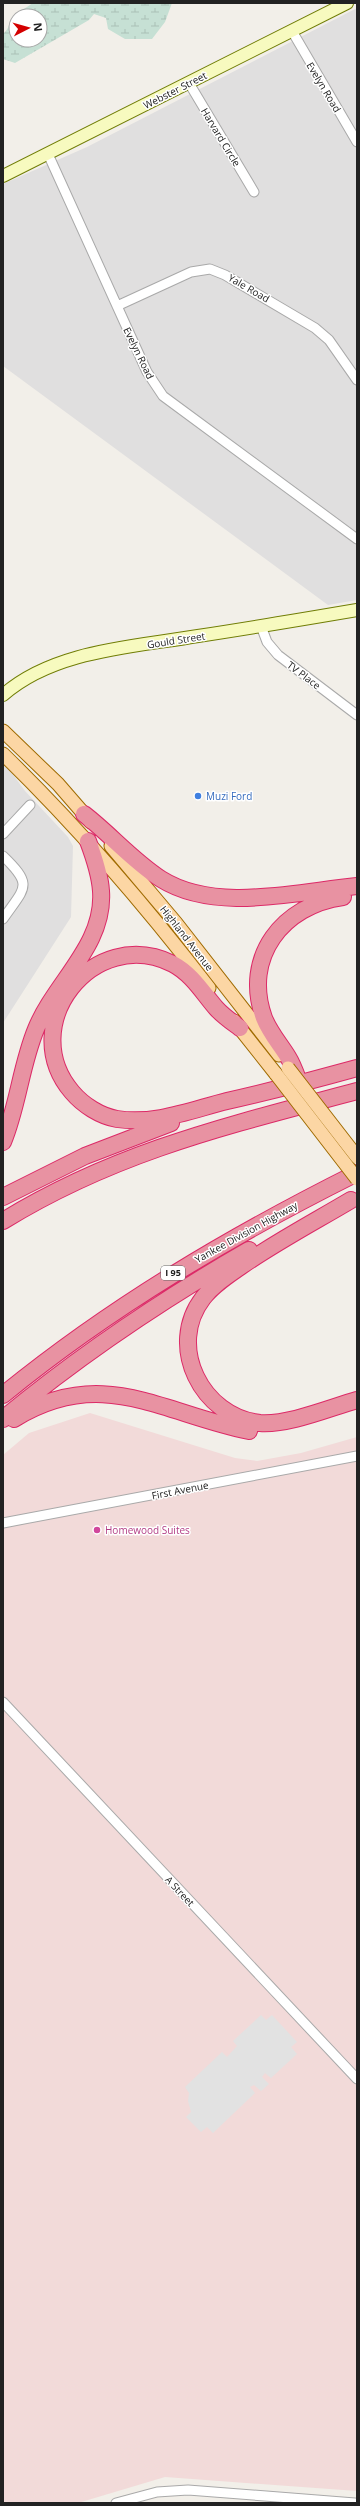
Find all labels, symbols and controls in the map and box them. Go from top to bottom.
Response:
north arrow [8,8,48,48]
text: N [31,22,46,32]
street label: Evelyn Road [304,59,344,115]
street label: Webster Street [141,68,210,112]
street label: Harvard Circle [198,105,244,169]
street label: Yale Road [226,271,272,305]
street label: Evelyn Road [120,325,158,381]
street label: Gould Street [146,628,206,651]
street label: TV Place [284,658,324,692]
place label: Muzi Ford [206,789,252,803]
marker: Muzi Ford [193,791,203,801]
street label: Highland Avenue [157,902,217,974]
street label: Yankee Division Highway [192,1197,301,1266]
road number: I 95 [161,1266,185,1280]
street label: First Avenue [150,1478,210,1502]
place label: Homewood Suites [105,1523,190,1537]
marker: Homewood Suites [92,1525,102,1535]
street label: A Street [162,1873,198,1910]

